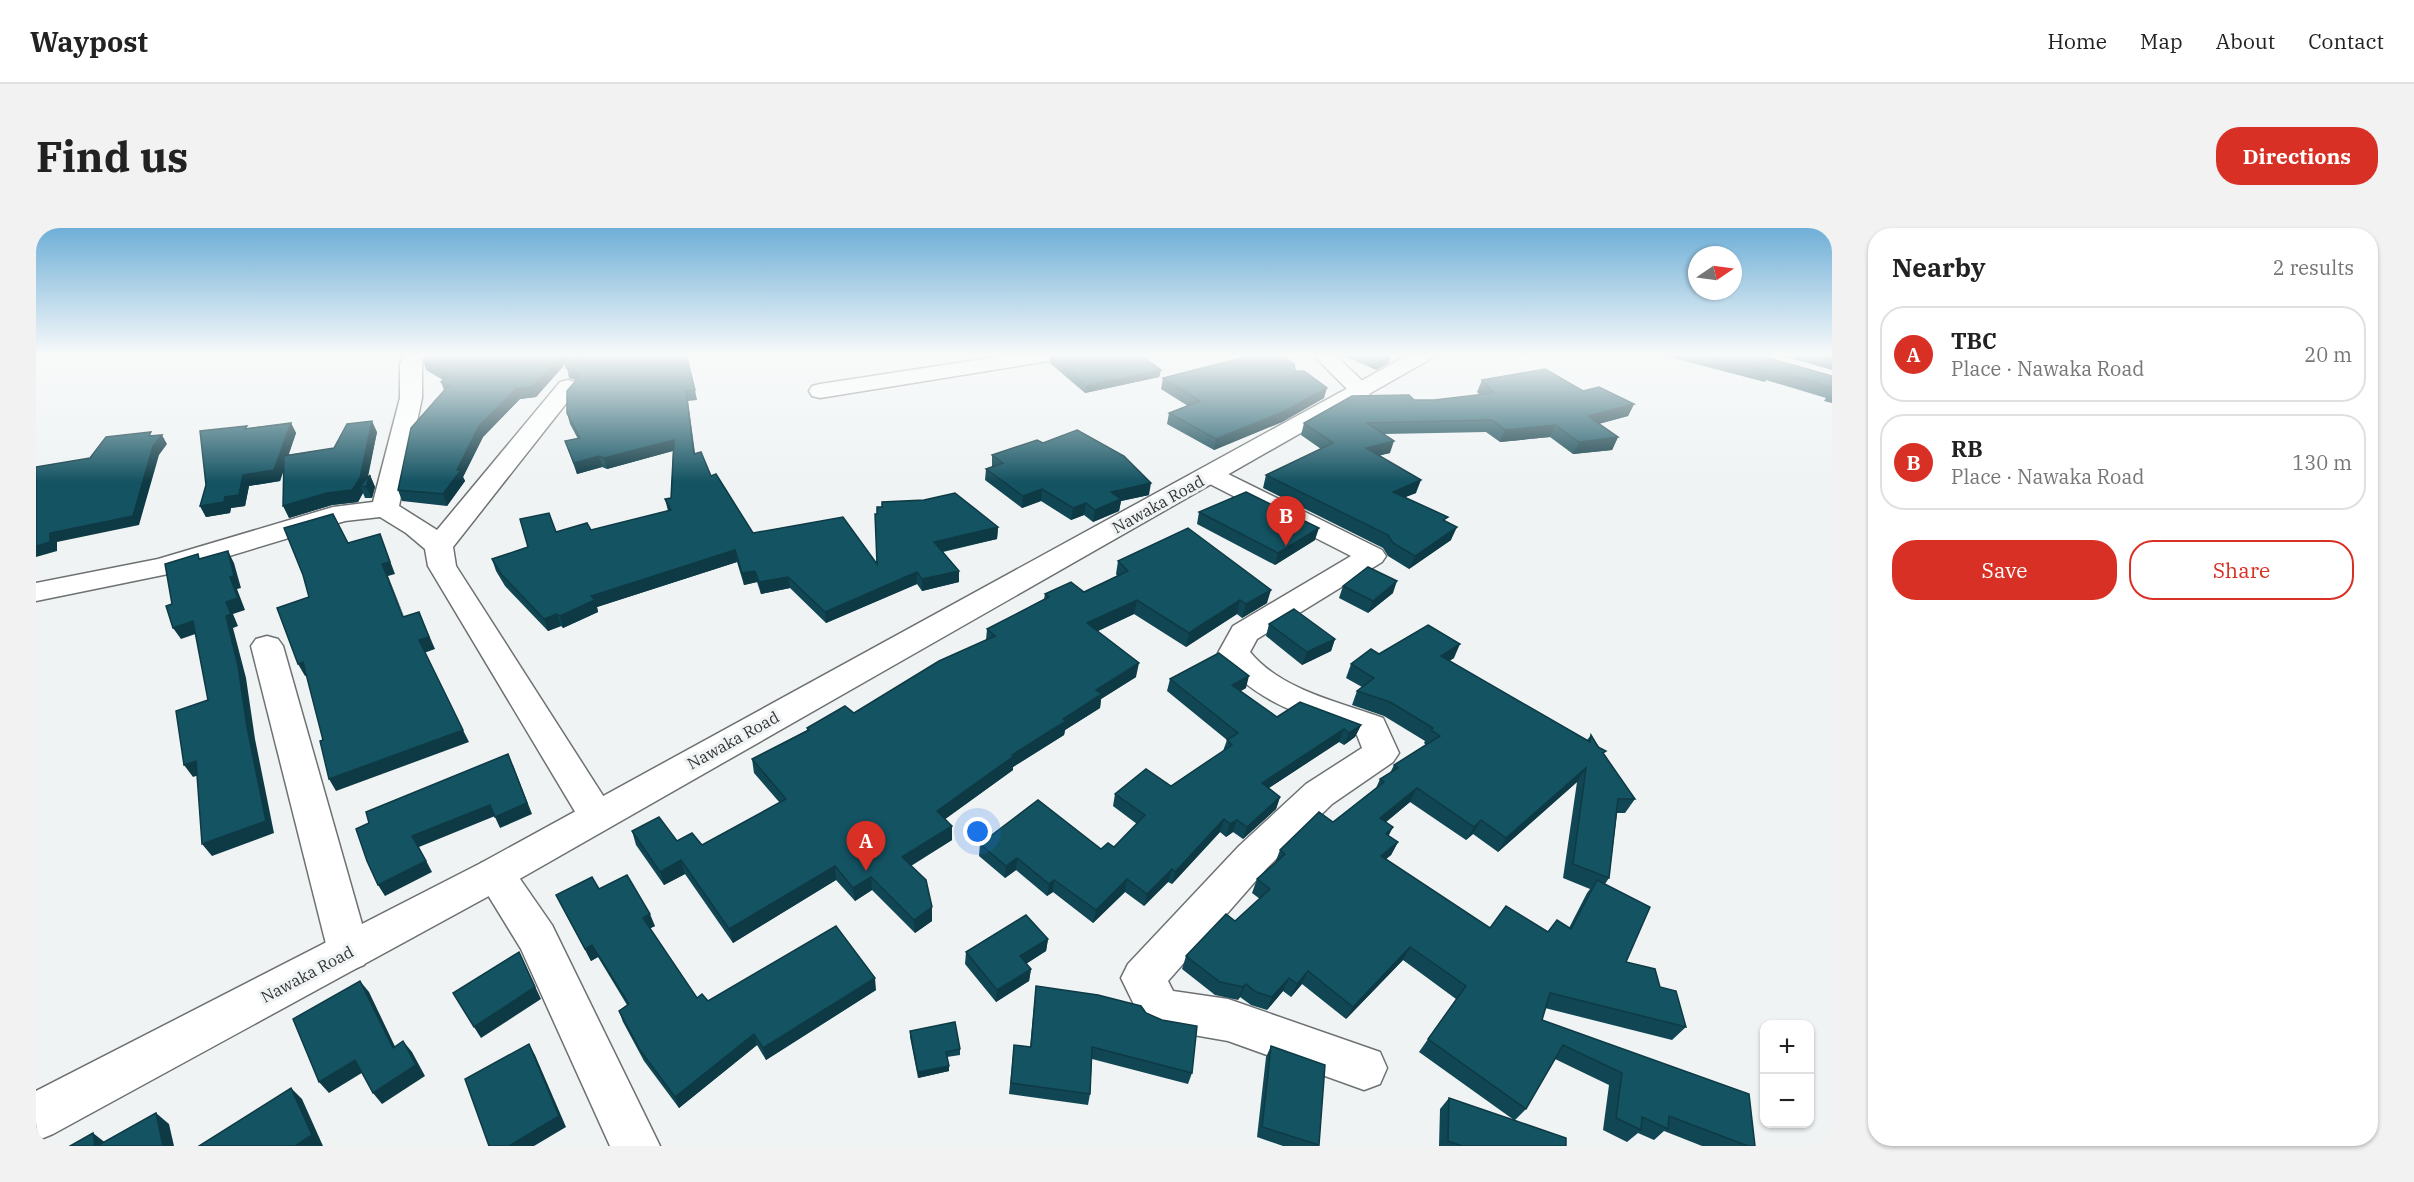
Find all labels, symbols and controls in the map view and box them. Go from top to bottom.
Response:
text: Waypost [30,23,148,60]
text: Home [2047,27,2107,55]
text: Map [2140,27,2183,55]
text: About [2216,27,2275,55]
text: Contact [2308,27,2384,55]
button: Directions [2216,127,2378,185]
text: Find us [36,129,188,184]
north arrow [1688,246,1742,300]
text: Nearby [1892,250,1986,284]
text: 2 results [2273,254,2354,281]
text: TBC [1951,326,1997,355]
text: A [1907,341,1920,368]
text: 20 m [2304,341,2352,368]
text: Place · Nawaka Road [1951,355,2144,382]
text: RB [1951,434,1983,463]
text: B [1906,449,1921,476]
text: 130 m [2292,449,2352,476]
text: Place · Nawaka Road [1951,463,2144,490]
street label: Nawaka Road [1109,470,1208,537]
pin: B [1266,496,1306,546]
button: Save [1892,540,2117,600]
button: Share [2129,540,2354,600]
street label: Nawaka Road [684,706,783,773]
your location [963,817,992,846]
pin: A [846,822,886,871]
street label: Nawaka Road [257,941,357,1007]
map controls [1760,1020,1814,1128]
button: + [1760,1020,1814,1074]
button: − [1760,1074,1814,1128]

